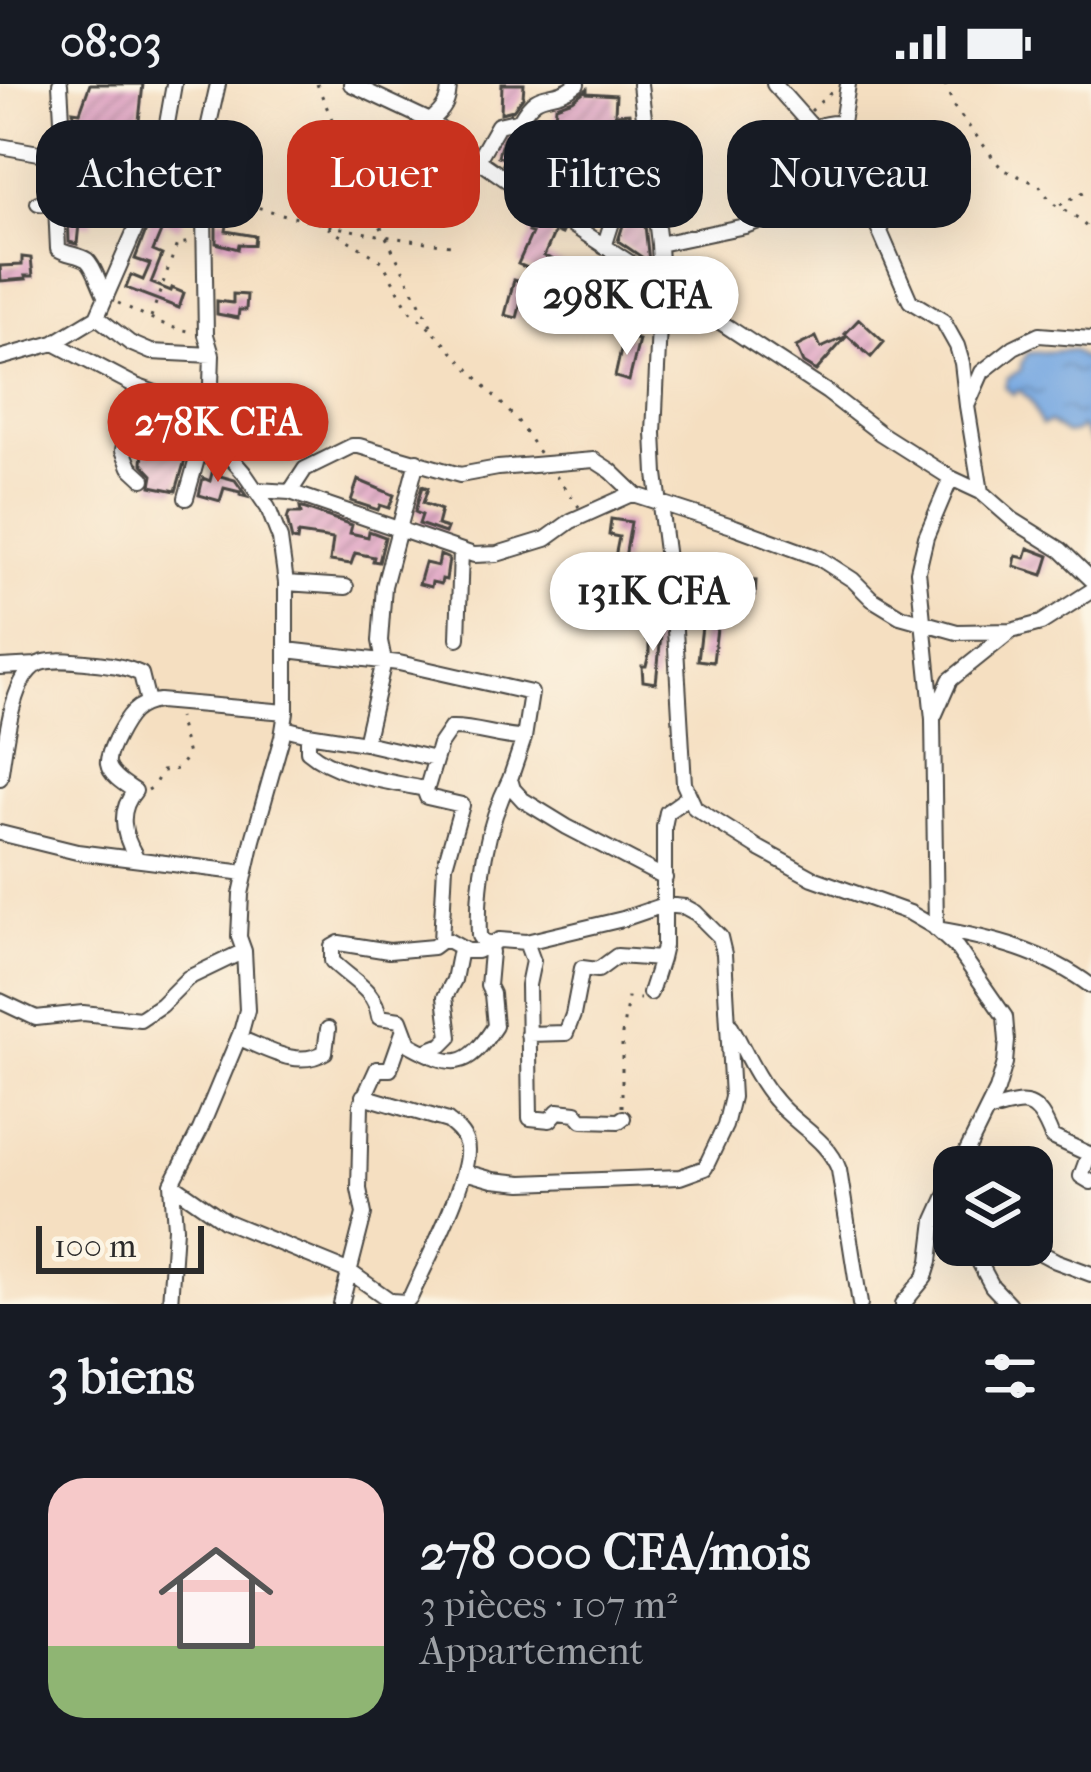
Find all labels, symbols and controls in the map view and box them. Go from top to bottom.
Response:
text: 08:03 [60,16,162,69]
chip: Acheter [36,120,263,228]
chip: Louer [287,120,480,228]
chip: Filtres [504,120,703,228]
chip: Nouveau [727,120,971,228]
pin: 298K CFA [503,256,751,358]
text: 298K CFA [543,272,711,318]
pin: 278K CFA [94,383,342,485]
text: 278K CFA [134,399,302,445]
pin: 131K CFA [529,552,777,654]
text: 131K CFA [577,568,729,614]
map controls [933,1146,1053,1266]
button: layers [933,1146,1053,1266]
scale bar [36,1220,204,1273]
text: 100 m [54,1227,137,1266]
icon: filters [977,1343,1043,1409]
text: 3 biens [48,1346,195,1406]
text: 278 000 CFA/mois [420,1522,811,1582]
icon: home [144,1526,288,1670]
text: 3 pièces · 107 m² [420,1582,677,1628]
text: Appartement [420,1628,643,1674]

